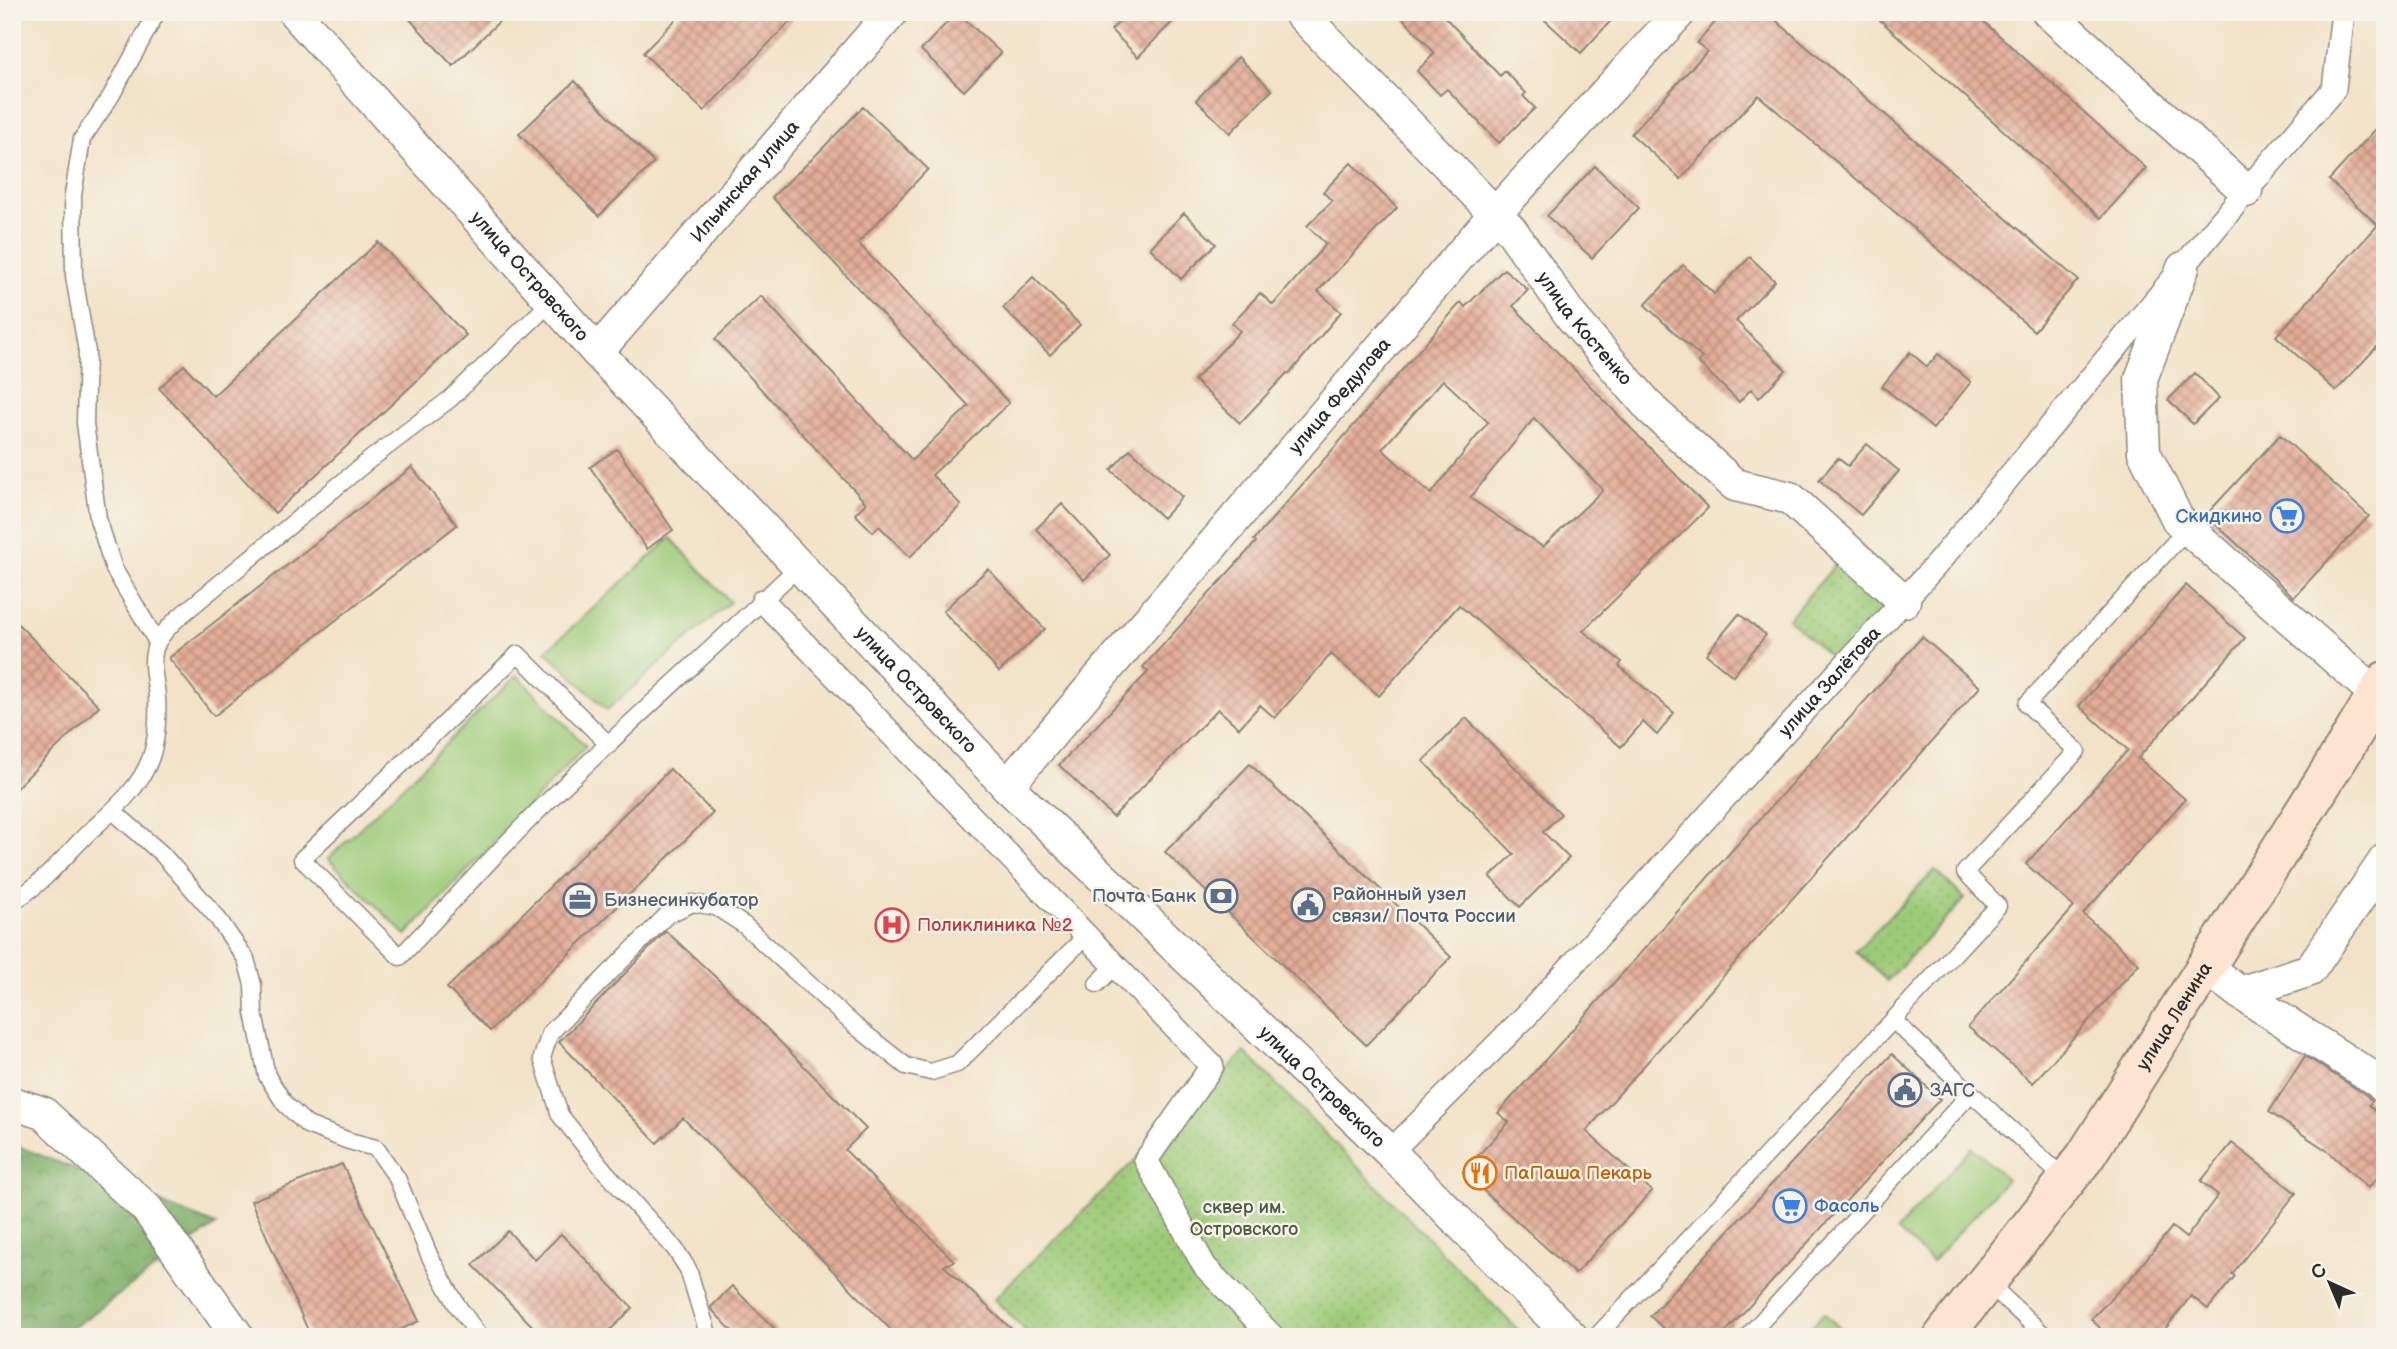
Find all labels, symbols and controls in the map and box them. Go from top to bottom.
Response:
street label: Ильинская улица [686,115,804,247]
street label: улица Островского [466,207,593,346]
street label: улица Костенко [1532,267,1637,390]
street label: улица Федулова [1284,333,1396,458]
supermarket icon: Скидкино [2268,497,2306,535]
place label: Скидкино [2175,505,2262,528]
street label: улица Островского [851,621,981,758]
street label: улица Залётова [1774,622,1886,742]
bank icon: Почта Банк [1202,877,1240,915]
office icon: Бизнесинкубатор [561,881,599,919]
place label: Районный узел связи/ Почта России [1332,883,1516,928]
place label: Почта Банк [1092,885,1196,908]
public building icon: Районный узел связи/ Почта России [1289,886,1327,924]
place label: Бизнесинкубатор [604,889,759,912]
hospital icon: Поликлиника №2 [873,906,911,944]
place label: Поликлиника №2 [917,914,1074,937]
street label: улица Ленина [2131,958,2217,1075]
street label: улица Островского [1254,1021,1390,1153]
public building icon: ЗАГС [1886,1071,1924,1109]
place label: ЗАГС [1930,1079,1975,1102]
restaurant icon: ПаПаша Пекарь [1461,1154,1499,1192]
place label: ПаПаша Пекарь [1504,1162,1652,1185]
supermarket icon: Фасоль [1771,1187,1809,1225]
place label: Фасоль [1814,1195,1880,1218]
park label: сквер им. Островского [1190,1196,1298,1241]
north arrow [2296,1248,2366,1318]
text: С [2306,1259,2332,1285]

